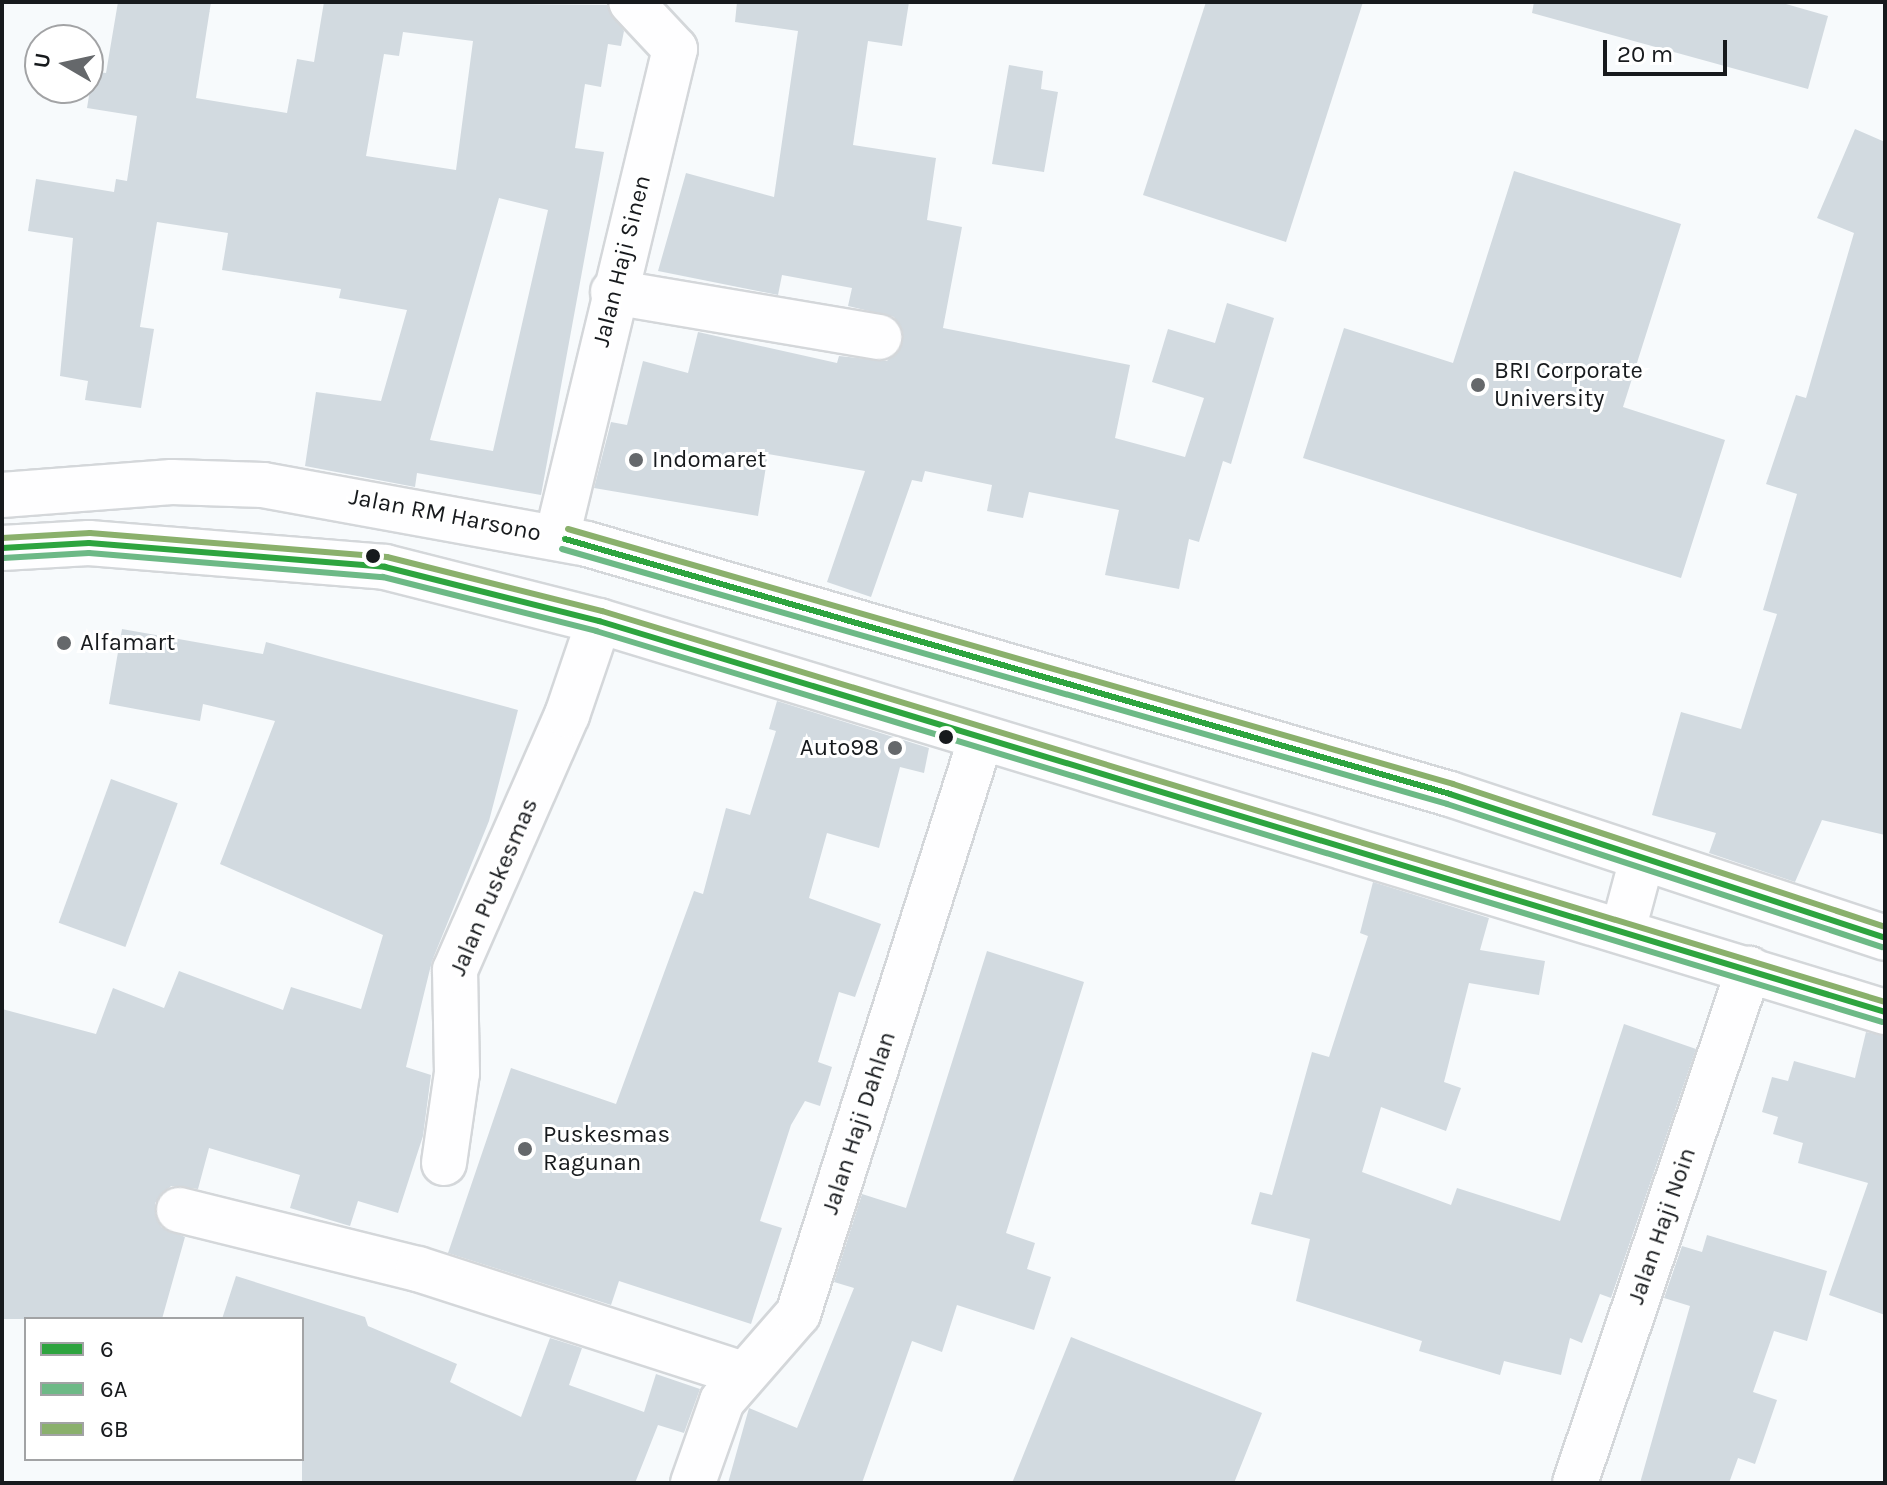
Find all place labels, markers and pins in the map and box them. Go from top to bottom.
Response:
place label: BRI Corporate University [1494,357,1643,413]
marker: BRI Corporate University [1469,376,1487,394]
place label: Indomaret [652,446,766,474]
marker: Indomaret [627,451,645,469]
unlabelled marker [365,548,381,564]
place label: Alfamart [80,629,175,657]
marker: Alfamart [55,634,73,652]
unlabelled marker [938,729,954,745]
place label: Auto98 [800,734,879,762]
marker: Auto98 [886,739,904,757]
place label: Puskesmas Ragunan [543,1121,670,1177]
marker: Puskesmas Ragunan [514,1138,536,1160]

